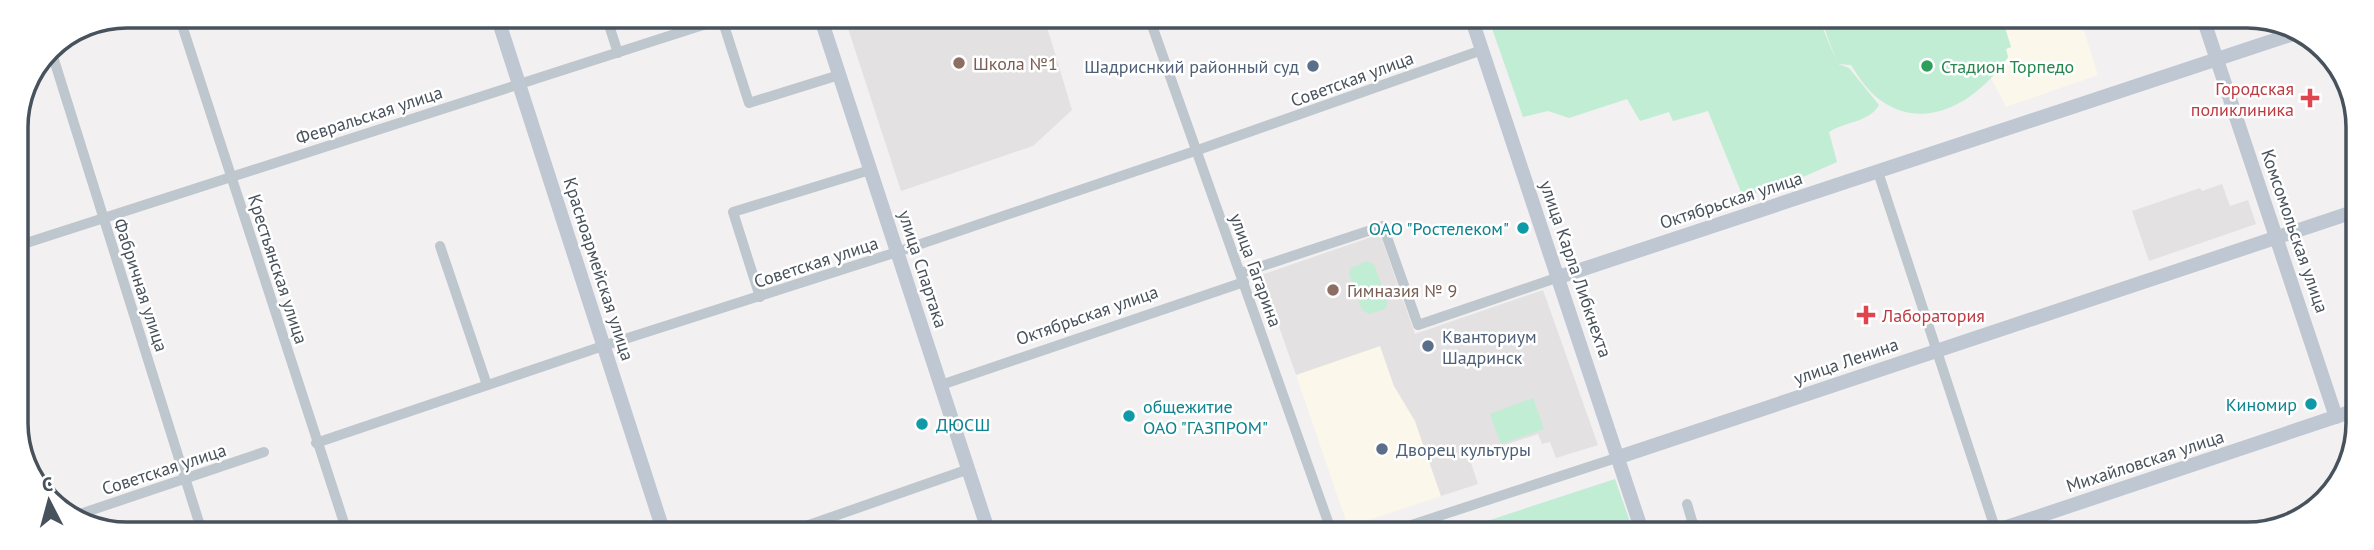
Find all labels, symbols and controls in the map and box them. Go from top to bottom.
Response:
street label: Советская улица [1287,46,1417,112]
place label: Школа №1 [973,52,1058,75]
marker: Школа №1 [951,55,967,71]
place label: Шадриснкий районный суд [1084,55,1299,78]
place label: Стадион Торпедо [1941,55,2074,78]
marker: Шадриснкий районный суд [1305,58,1321,74]
marker: Стадион Торпедо [1919,58,1935,74]
place label: Городская поликлиника [2191,77,2294,121]
street label: Февральская улица [293,80,445,150]
marker: Городская поликлиника [2300,88,2320,108]
street label: Комсомольская улица [2256,146,2334,316]
street label: Октябрьская улица [1657,166,1805,234]
street label: Красноармейская улица [559,175,639,363]
street label: улица Карла Либкнехта [1535,177,1617,361]
street label: Крестьянская улица [243,191,313,347]
street label: улица Спартака [893,207,953,331]
street label: улица Гагарина [1225,210,1287,330]
street label: Фабричная улица [109,215,173,355]
place label: ОАО "Ростелеком" [1369,217,1509,240]
marker: ОАО "Ростелеком" [1515,220,1531,236]
street label: Советская улица [751,231,881,293]
place label: Гимназия № 9 [1347,279,1457,302]
street label: Октябрьская улица [1013,280,1161,350]
marker: Гимназия № 9 [1325,282,1341,298]
place label: Лаборатория [1881,304,1985,327]
marker: Лаборатория [1856,305,1876,325]
place label: Кванториум Шадринск [1442,325,1537,369]
street label: улица Ленина [1791,332,1901,390]
marker: Кванториум Шадринск [1420,338,1436,354]
place label: Киномир [2226,393,2297,416]
place label: общежитие ОАО "ГАЗПРОМ" [1143,395,1268,439]
marker: Киномир [2303,396,2319,412]
marker: общежитие ОАО "ГАЗПРОМ" [1121,408,1137,424]
place label: ДЮСШ [936,413,990,436]
marker: ДЮСШ [914,416,930,432]
street label: Михайловская улица [2063,425,2227,497]
street label: Советская улица [99,438,229,500]
place label: Дворец культуры [1396,438,1531,461]
marker: Дворец культуры [1374,441,1390,457]
north arrow [14,466,84,536]
text: С [41,472,54,497]

